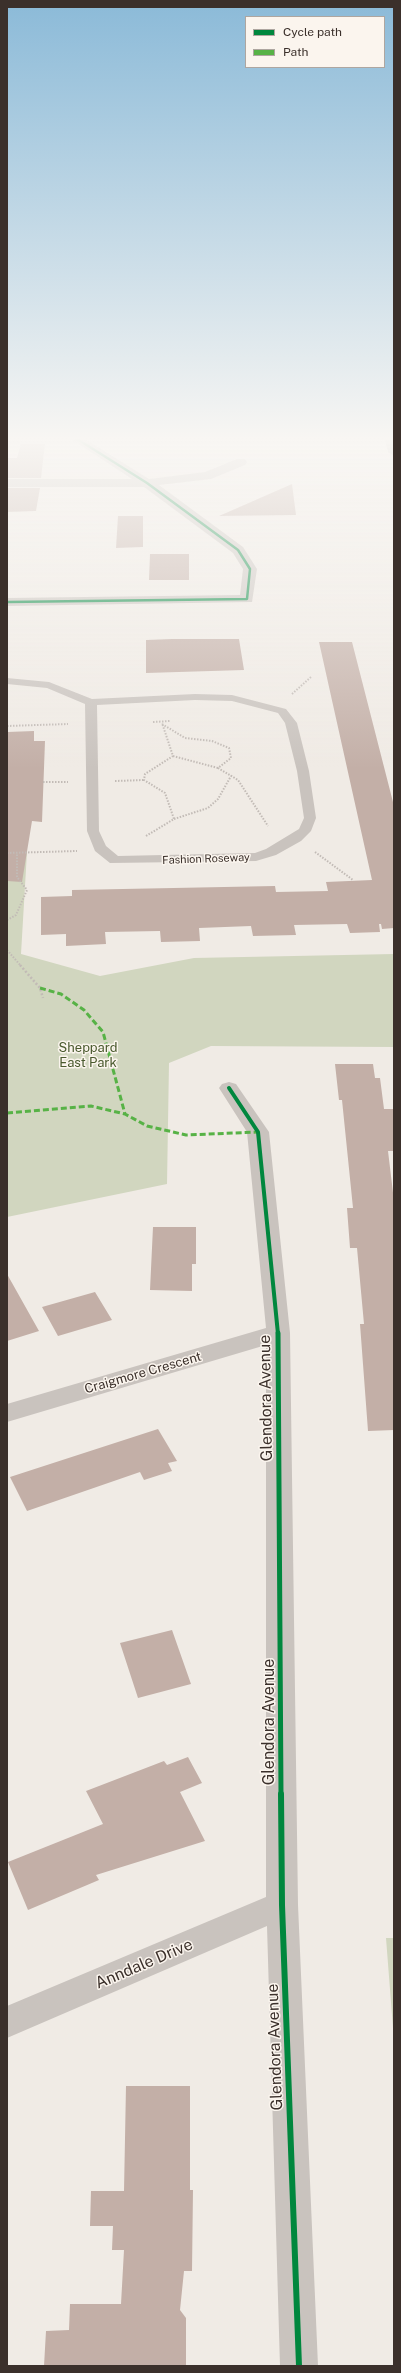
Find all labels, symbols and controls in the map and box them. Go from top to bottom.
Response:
legend [245,16,385,68]
text: Cycle path [283,25,342,39]
text: Path [283,45,309,59]
street label: Fashion Roseway [162,851,250,867]
park label: Sheppard East Park [59,1040,117,1071]
street label: Glendora Avenue [255,1334,277,1462]
street label: Craigmore Crescent [83,1349,203,1397]
street label: Glendora Avenue [259,1659,279,1785]
street label: Anndale Drive [92,1935,196,1993]
street label: Glendora Avenue [263,1983,287,2111]

